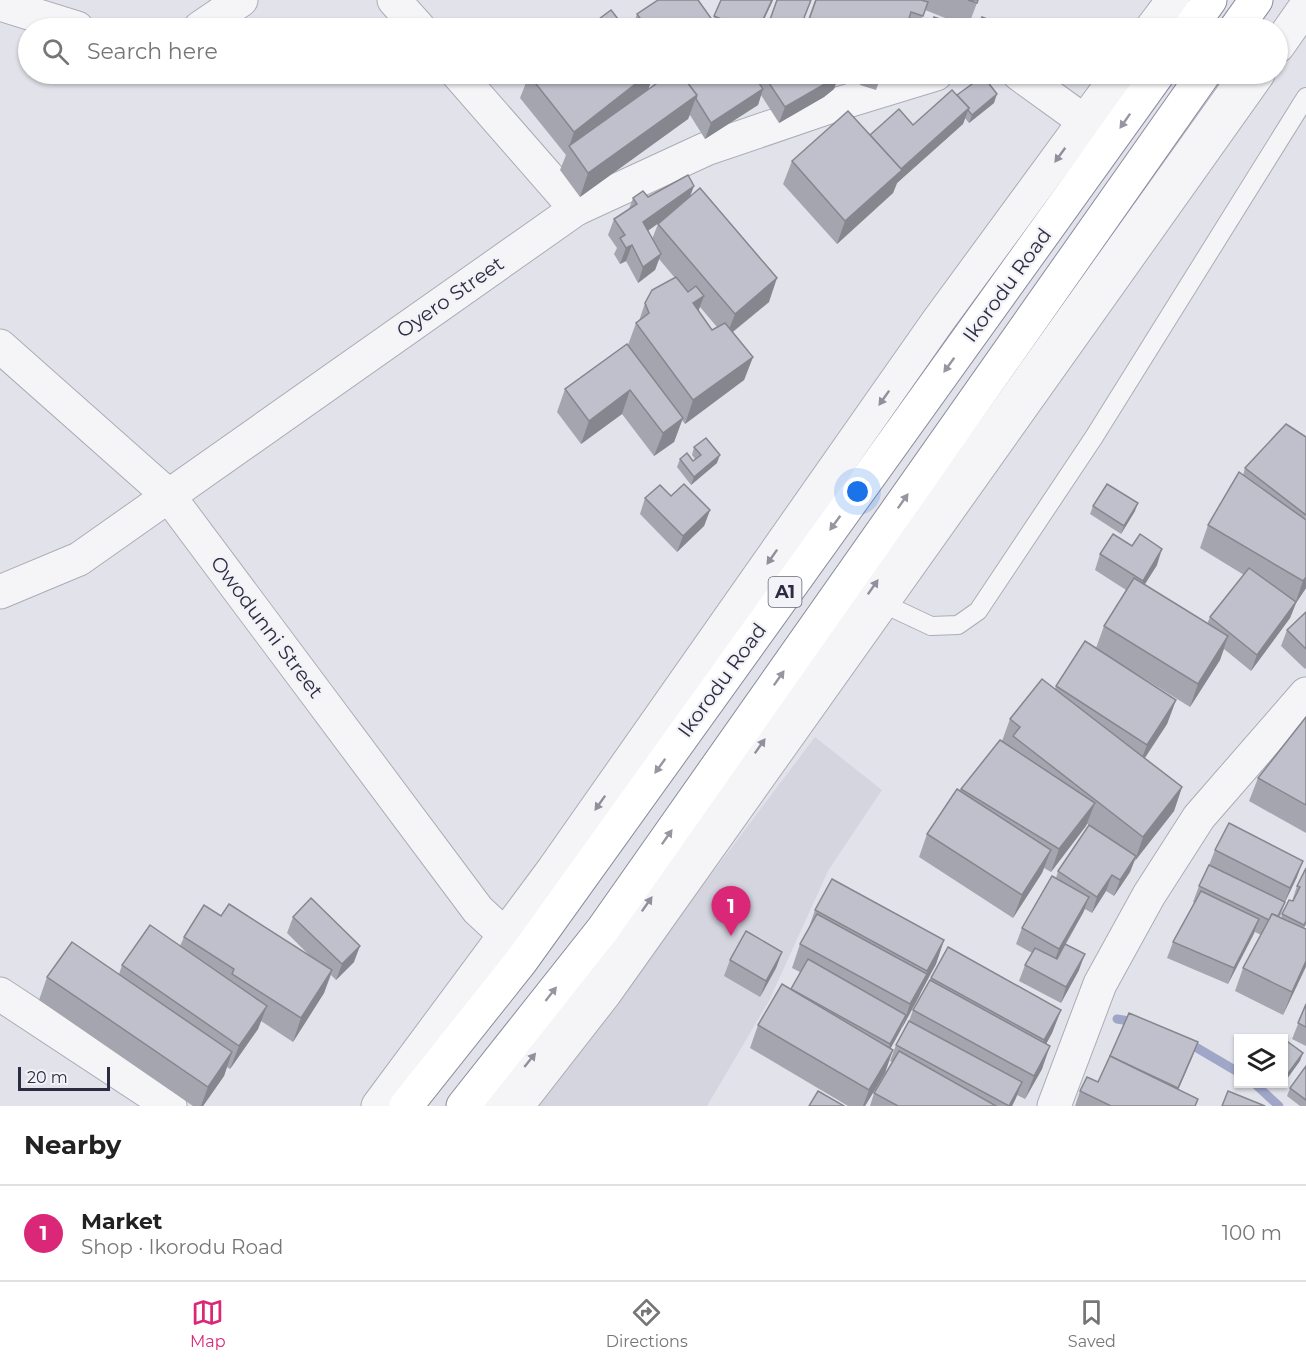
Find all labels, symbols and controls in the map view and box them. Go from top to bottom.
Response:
search box [18,18,1288,84]
icon: search [39,35,72,68]
text: Search here [87,38,218,65]
one-way arrow [1119,113,1131,129]
one-way arrow [1054,146,1066,162]
street label: Ikorodu Road [958,223,1056,347]
street label: Oyero Street [392,251,508,343]
one-way arrow [943,356,955,372]
one-way arrow [878,389,890,405]
your location [843,477,872,506]
one-way arrow [897,494,909,510]
one-way arrow [829,514,841,530]
one-way arrow [766,549,778,565]
street label: Owodunni Street [206,551,328,703]
road number: A1 [768,577,802,607]
one-way arrow [867,579,879,595]
street label: Ikorodu Road [673,618,771,742]
one-way arrow [773,670,785,686]
one-way arrow [754,738,766,754]
one-way arrow [654,758,666,774]
one-way arrow [595,795,606,811]
one-way arrow [661,830,673,846]
pin: 1 [712,886,750,936]
one-way arrow [641,897,653,913]
one-way arrow [545,986,558,1002]
map controls [1234,1034,1288,1088]
button: layers [1234,1034,1288,1088]
one-way arrow [523,1053,536,1068]
scale bar [18,1064,110,1092]
text: 20 m [27,1068,68,1087]
text: Nearby [24,1129,121,1161]
text: Market [81,1208,162,1235]
text: 1 [40,1221,47,1245]
text: 100 m [1222,1221,1282,1245]
text: Shop · Ikorodu Road [81,1235,283,1259]
tab: Map [190,1296,226,1351]
tab: Directions [606,1296,688,1351]
tab: Saved [1068,1296,1116,1351]

